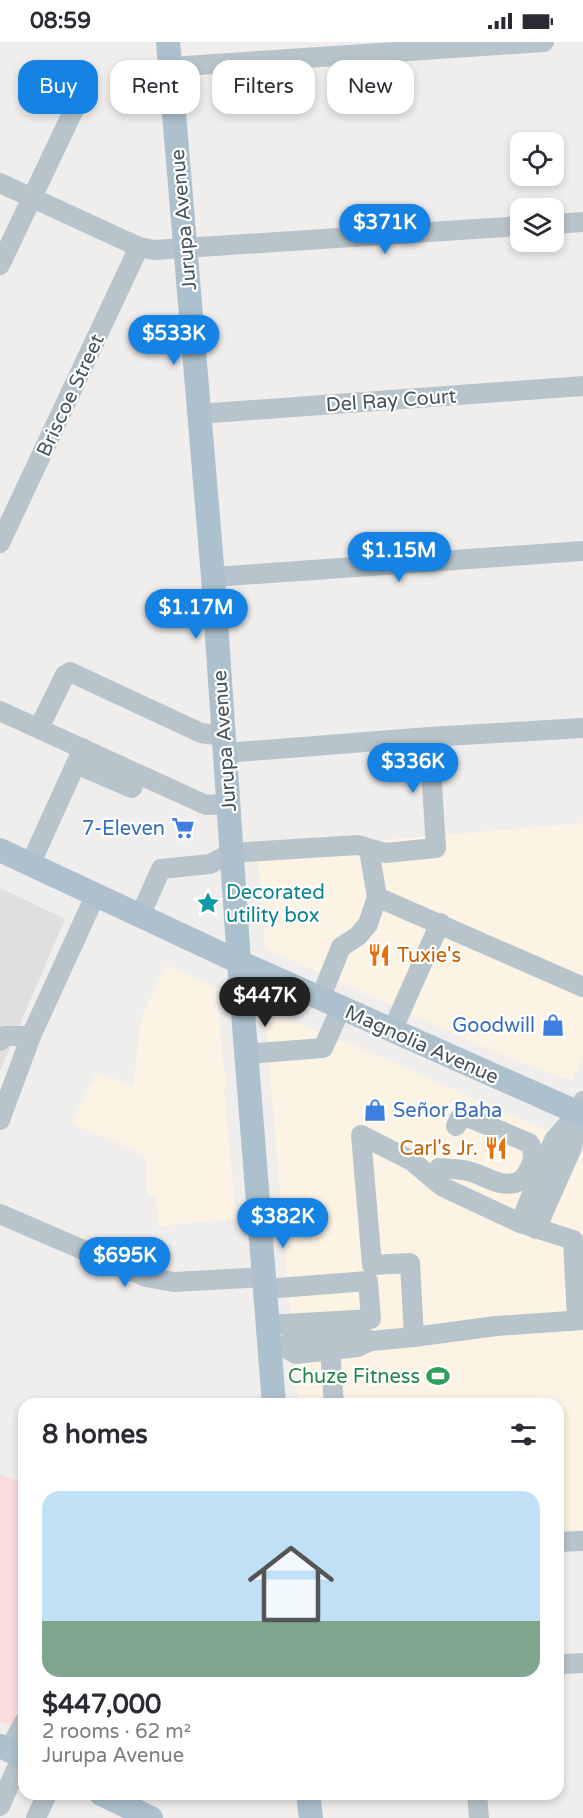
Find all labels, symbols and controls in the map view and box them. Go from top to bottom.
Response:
text: 08:59 [30,8,91,34]
chip: Buy [18,60,98,114]
chip: Rent [110,60,200,114]
chip: Filters [212,60,315,114]
chip: New [327,60,414,114]
map controls [510,132,564,252]
button: locate [510,132,564,186]
street label: Jurupa Avenue [166,148,202,292]
button: layers [510,198,564,252]
pin: $371K [343,204,427,255]
text: $371K [353,211,417,235]
pin: $533K [132,315,216,366]
text: $533K [142,322,206,346]
street label: Briscoe Street [32,330,110,460]
street label: Del Ray Court [325,384,457,418]
pin: $1.15M [350,532,448,583]
text: $1.15M [362,539,436,563]
pin: $1.17M [147,589,245,640]
text: $1.17M [159,596,233,620]
street label: Jurupa Avenue [208,669,242,813]
pin: $336K [371,743,455,794]
text: $336K [381,750,445,774]
supermarket icon: 7-Eleven [170,815,196,841]
place label: 7-Eleven [82,817,165,841]
place label: Decorated utility box [226,881,325,928]
place icon: Decorated utility box [195,890,221,916]
restaurant icon: Tuxie's [366,942,392,968]
place label: Tuxie's [397,944,461,968]
pin: $447K [223,977,307,1028]
text: $447K [233,984,297,1008]
street label: Magnolia Avenue [341,1000,502,1090]
shop icon: Goodwill [540,1012,566,1038]
place label: Goodwill [452,1014,535,1038]
shop icon: Señor Baha [362,1097,388,1123]
place label: Señor Baha [393,1099,502,1123]
restaurant icon: Carl's Jr. [483,1135,509,1161]
place label: Carl's Jr. [399,1137,478,1161]
pin: $382K [241,1198,325,1249]
text: $382K [251,1205,315,1229]
pin: $695K [83,1237,167,1288]
text: $695K [93,1244,157,1268]
sports icon: Chuze Fitness [425,1363,451,1389]
place label: Chuze Fitness [288,1365,420,1389]
icon: filters [507,1418,540,1451]
text: 8 homes [42,1419,148,1450]
icon: home [237,1530,345,1638]
text: $447,000 [42,1689,161,1720]
text: 2 rooms · 62 m² [42,1720,191,1744]
text: Jurupa Avenue [42,1744,184,1768]

